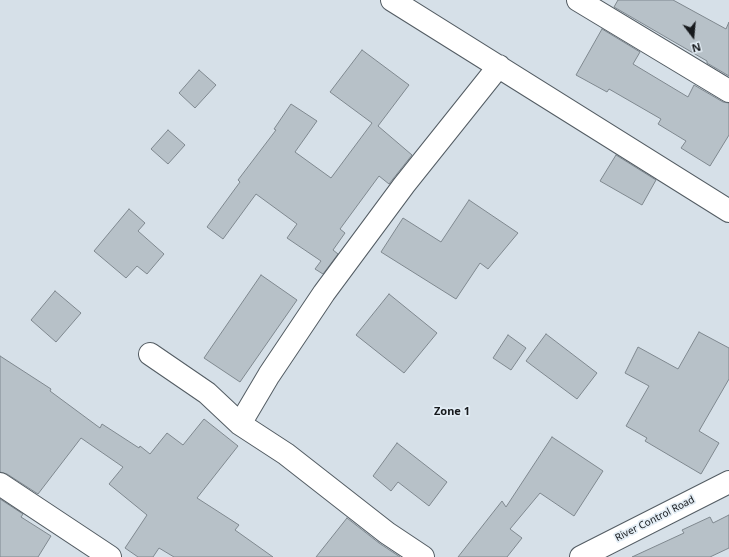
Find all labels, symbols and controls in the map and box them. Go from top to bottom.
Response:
north arrow [673,16,713,56]
text: N [690,40,703,56]
district label: Zone 1 [434,405,470,419]
street label: River Control Road [613,494,697,544]

